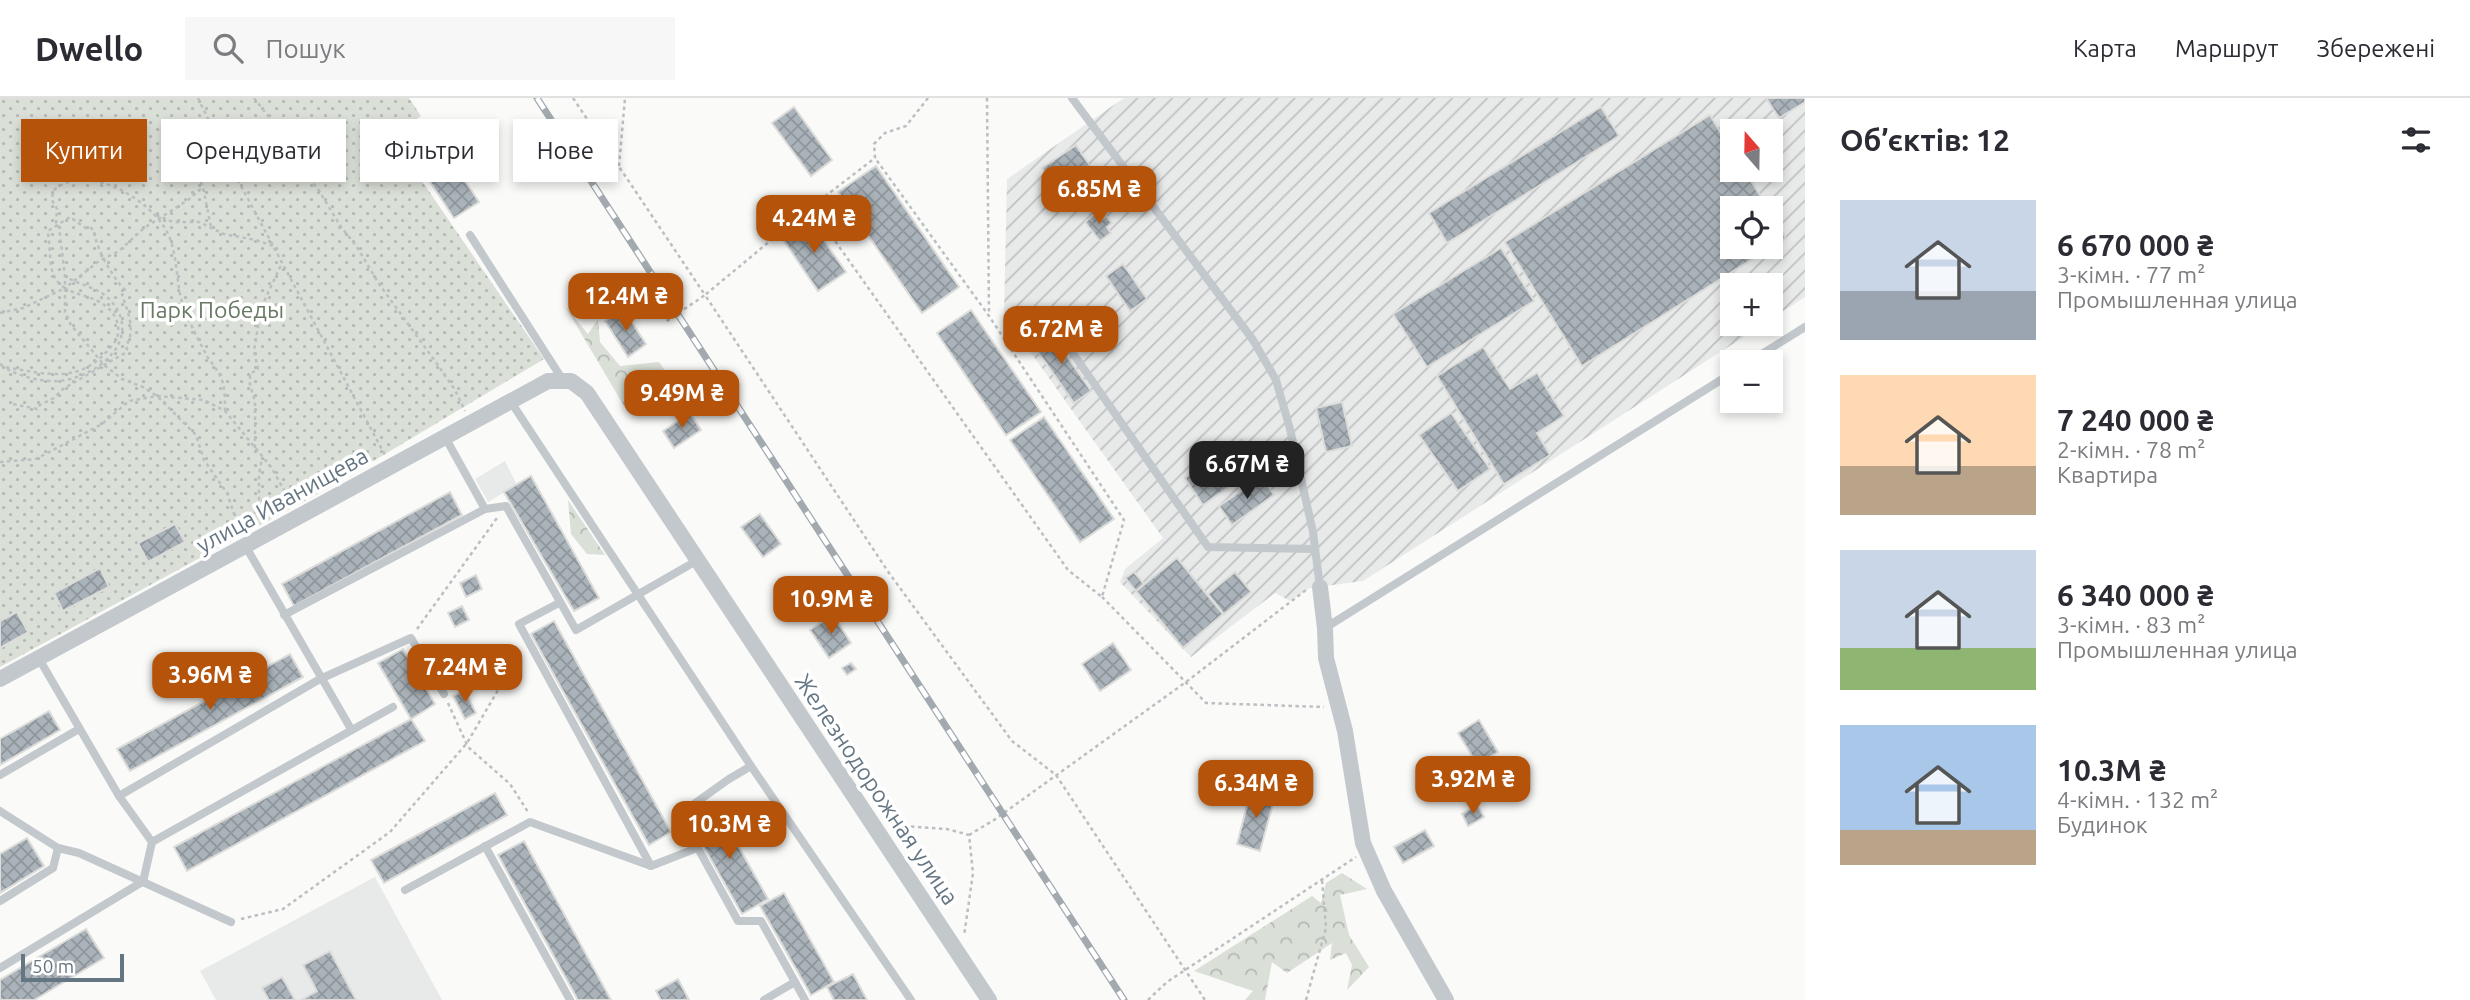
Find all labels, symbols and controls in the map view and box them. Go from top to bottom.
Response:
search box [185,17,675,80]
icon: search [209,29,247,67]
text: Dwello [35,30,143,67]
text: Пошук [265,34,346,63]
text: Карта [2073,35,2137,62]
text: Маршрут [2175,35,2278,62]
text: Збережені [2316,35,2435,62]
chip: Купити [21,119,147,182]
chip: Орендувати [161,119,346,182]
chip: Фільтри [360,119,499,182]
chip: Нове [513,119,618,182]
north arrow [1720,119,1783,182]
map controls [1720,119,1783,413]
icon: filters [2397,121,2435,159]
text: Об’єктів: 12 [1840,123,2010,157]
pin: 6.85M ₴ [1034,166,1164,226]
text: 6.85M ₴ [1057,176,1141,201]
pin: 4.24M ₴ [749,195,879,255]
button: locate [1720,196,1783,259]
text: 4.24M ₴ [772,205,856,230]
icon: home [1896,228,1980,312]
text: 6 670 000 ₴ [2057,228,2214,262]
text: 3-кімн. · 77 m² [2057,262,2205,287]
button: + [1720,273,1783,336]
pin: 12.4M ₴ [561,274,691,333]
text: 12.4M ₴ [584,283,668,308]
text: Промышленная улица [2057,287,2298,312]
park label: Парк Победы [140,297,284,322]
pin: 6.72M ₴ [996,306,1126,366]
text: 6.72M ₴ [1019,316,1103,341]
button: − [1720,350,1783,413]
pin: 9.49M ₴ [617,370,747,430]
text: 9.49M ₴ [640,380,724,405]
icon: home [1896,403,1980,487]
text: 7 240 000 ₴ [2057,403,2214,437]
text: 2-кімн. · 78 m² [2057,437,2205,462]
street label: улица Иванищева [192,442,372,558]
pin: 6.67M ₴ [1182,442,1312,501]
text: 6.67M ₴ [1205,451,1289,476]
text: Квартира [2057,462,2158,487]
pin: 10.9M ₴ [766,576,896,636]
icon: home [1896,578,1980,662]
text: 6 340 000 ₴ [2057,578,2214,612]
text: 10.9M ₴ [789,586,873,611]
text: 3-кімн. · 83 m² [2057,612,2205,637]
text: Промышленная улица [2057,637,2298,662]
pin: 7.24M ₴ [400,644,530,704]
pin: 3.96M ₴ [145,652,275,712]
text: 7.24M ₴ [423,654,507,679]
text: 3.96M ₴ [168,662,252,687]
street label: Железнодорожная улица [790,669,964,909]
icon: home [1896,753,1980,837]
text: 10.3M ₴ [2057,753,2166,787]
pin: 3.92M ₴ [1408,756,1538,816]
pin: 6.34M ₴ [1191,760,1321,820]
text: 3.92M ₴ [1431,766,1515,791]
text: 6.34M ₴ [1214,770,1298,795]
text: 4-кімн. · 132 m² [2057,787,2218,812]
pin: 10.3M ₴ [664,802,794,861]
text: 10.3M ₴ [687,811,771,836]
text: Будинок [2057,812,2148,837]
scale bar [21,951,124,983]
text: 50 m [32,955,74,977]

